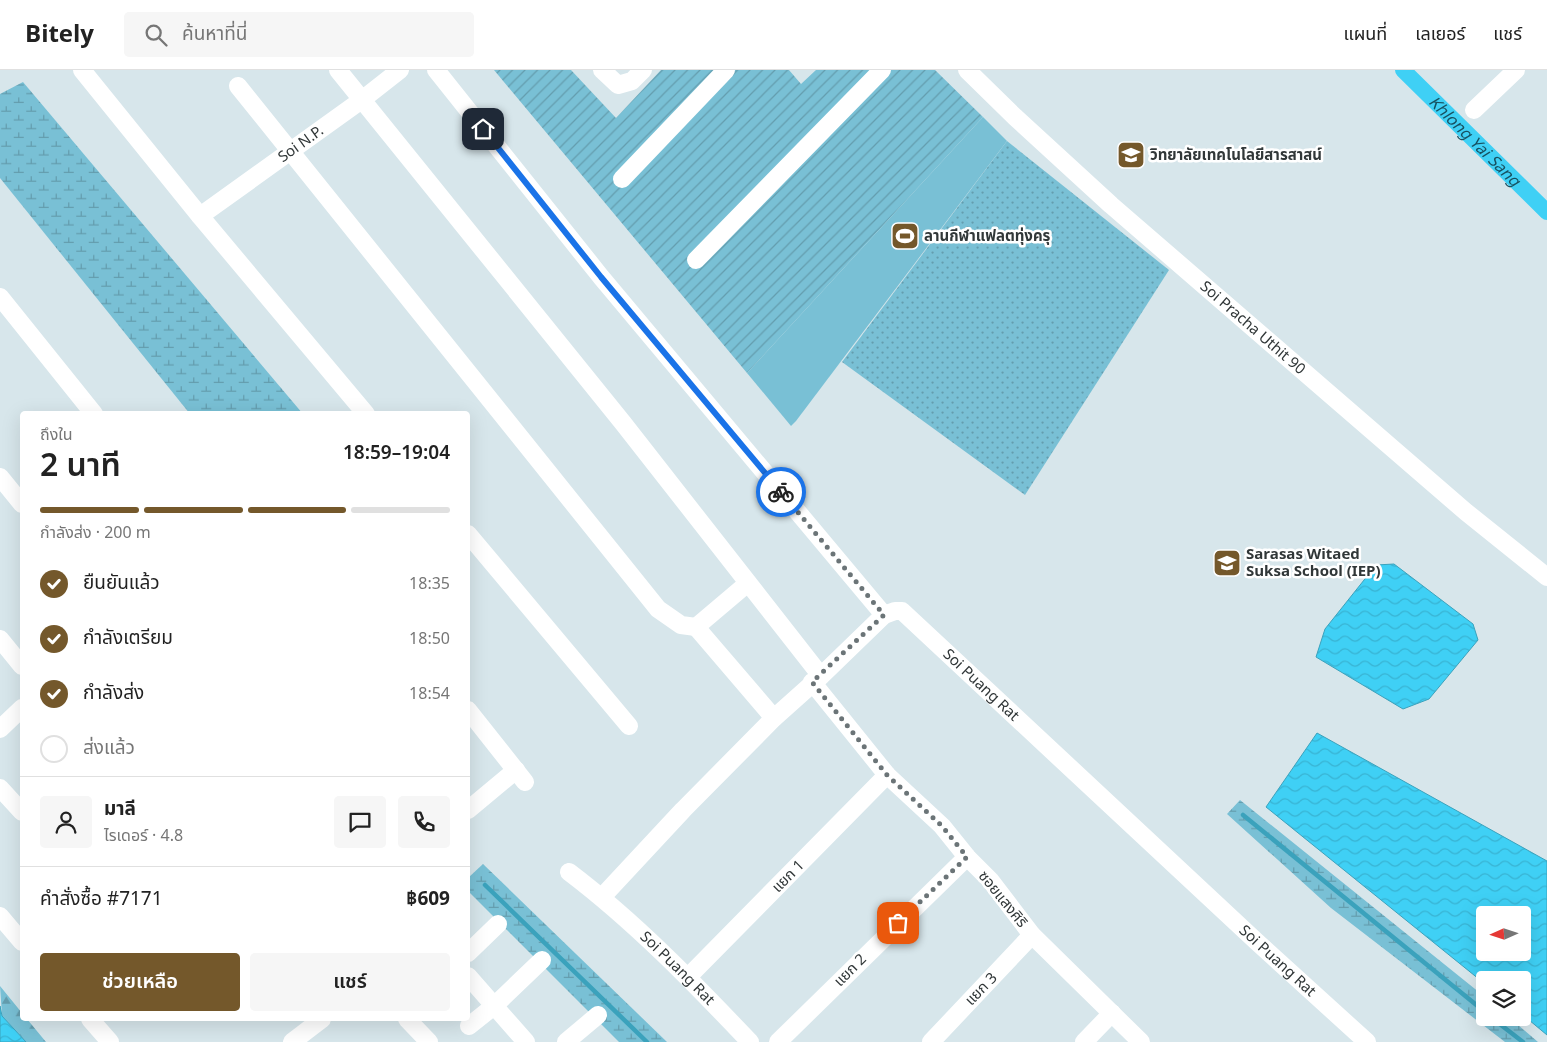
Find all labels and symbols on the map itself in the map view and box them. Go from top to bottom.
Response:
water label: Khlong Yai Sang [1423,91,1526,193]
pin [462,108,504,150]
street label: Soi N.P. [273,120,329,169]
school or university icon: วิทยาลัยเทคโนโลยีสารสาสน์ [1116,140,1146,170]
place label: วิทยาลัยเทคโนโลยีสารสาสน์ [1149,144,1322,167]
sports icon: ลานกีฬาแฟลตทุ่งครุ [890,221,920,251]
place label: ลานกีฬาแฟลตทุ่งครุ [924,225,1051,248]
street label: Soi Pracha Uthit 90 [1195,276,1311,380]
courier [756,467,806,517]
place label: Sarasas Witaed Suksa School (IEP) [1246,543,1381,583]
school or university icon: Sarasas Witaed Suksa School (IEP) [1212,548,1242,578]
street label: Soi Puang Rat [937,644,1025,727]
street label: แยก 1 [767,855,810,898]
street label: ซอยแสงศิริ [972,866,1033,933]
pin [877,902,919,944]
north arrow [1476,906,1531,961]
street label: Soi Puang Rat [1234,920,1322,1003]
street label: Soi Puang Rat [634,926,720,1011]
street label: แยก 2 [829,949,872,992]
street label: แยก 3 [960,968,1003,1011]

